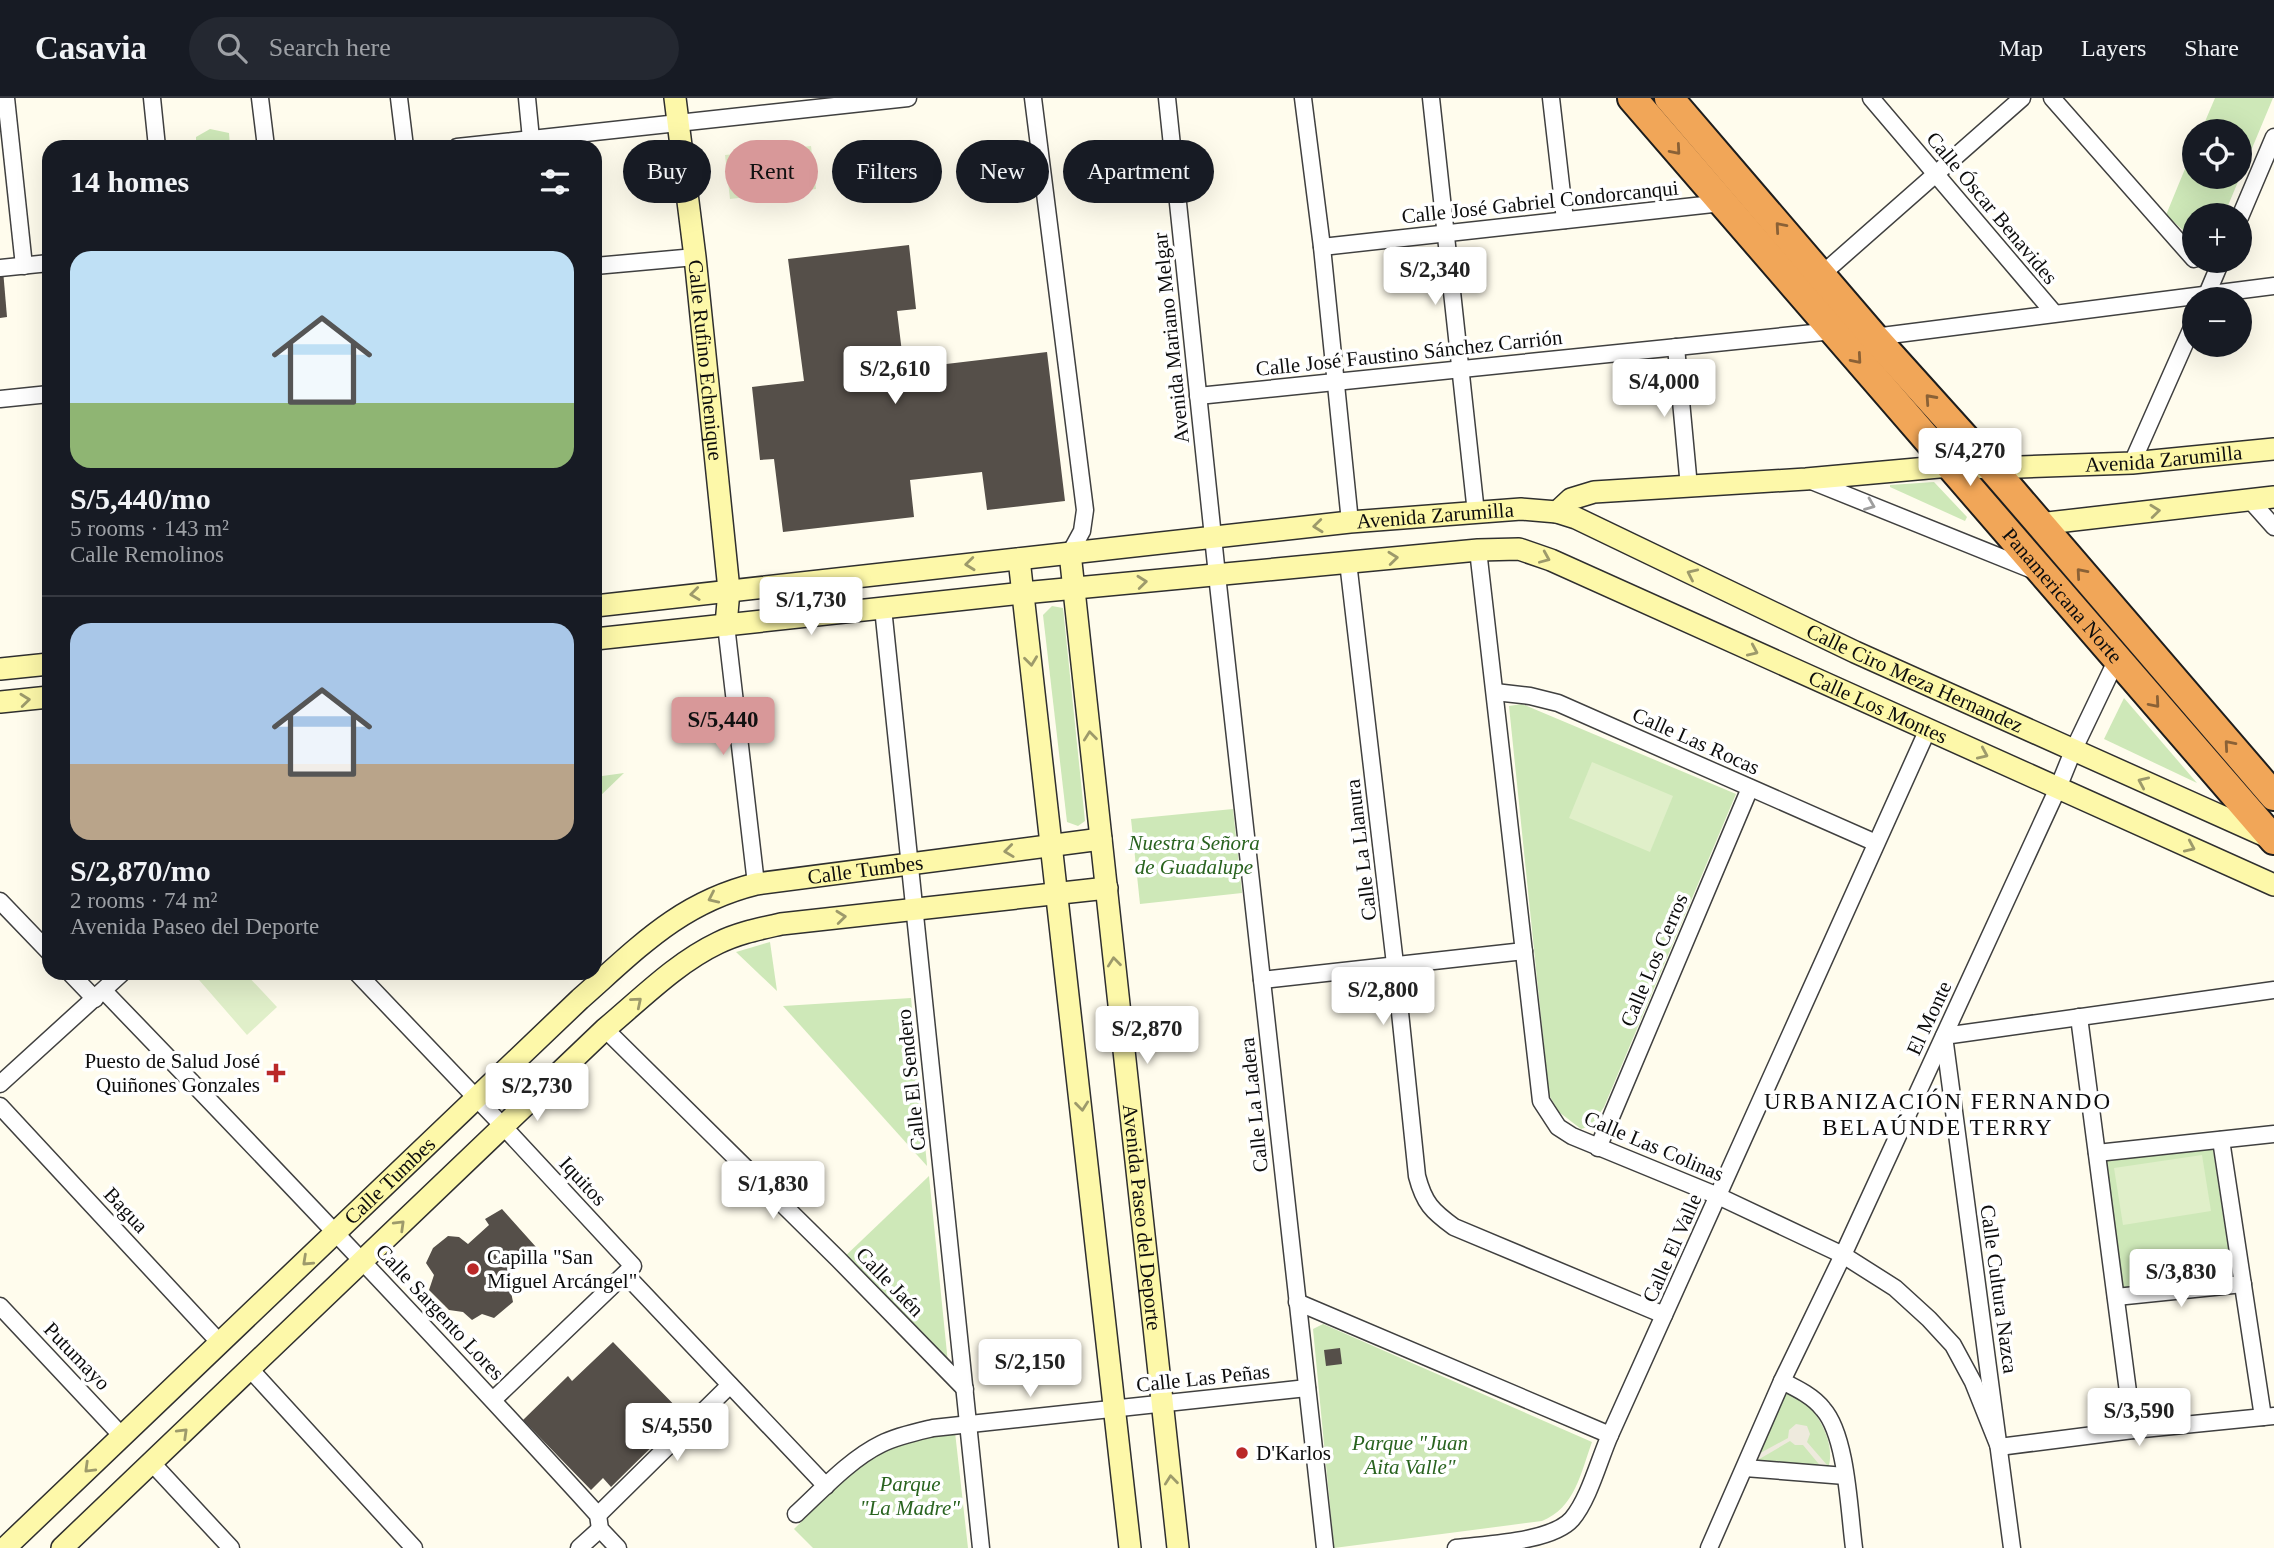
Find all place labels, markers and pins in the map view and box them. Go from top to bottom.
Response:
pin: S/2,340 [1370,248,1500,307]
pin: S/2,610 [830,346,960,406]
pin: S/4,000 [1599,360,1729,419]
pin: S/4,270 [1905,428,2035,488]
pin: S/1,730 [746,578,876,637]
pin: S/5,440 [658,698,788,757]
pin: S/2,800 [1318,968,1448,1027]
pin: S/2,870 [1082,1006,1212,1066]
place label: Puesto de Salud José Quiñones Gonzales [84,1049,260,1097]
marker: Puesto de Salud José Quiñones Gonzales [266,1063,286,1083]
pin: S/2,730 [472,1063,602,1123]
pin: S/1,830 [708,1162,838,1221]
place label: Capilla "San Miguel Arcángel" [487,1245,637,1293]
pin: S/3,830 [2116,1250,2246,1309]
marker: Capilla "San Miguel Arcángel" [465,1261,481,1277]
pin: S/2,150 [965,1340,1095,1399]
pin: S/3,590 [2074,1388,2204,1448]
pin: S/4,550 [612,1404,742,1463]
place label: D'Karlos [1256,1441,1331,1465]
marker: D'Karlos [1234,1445,1250,1461]

